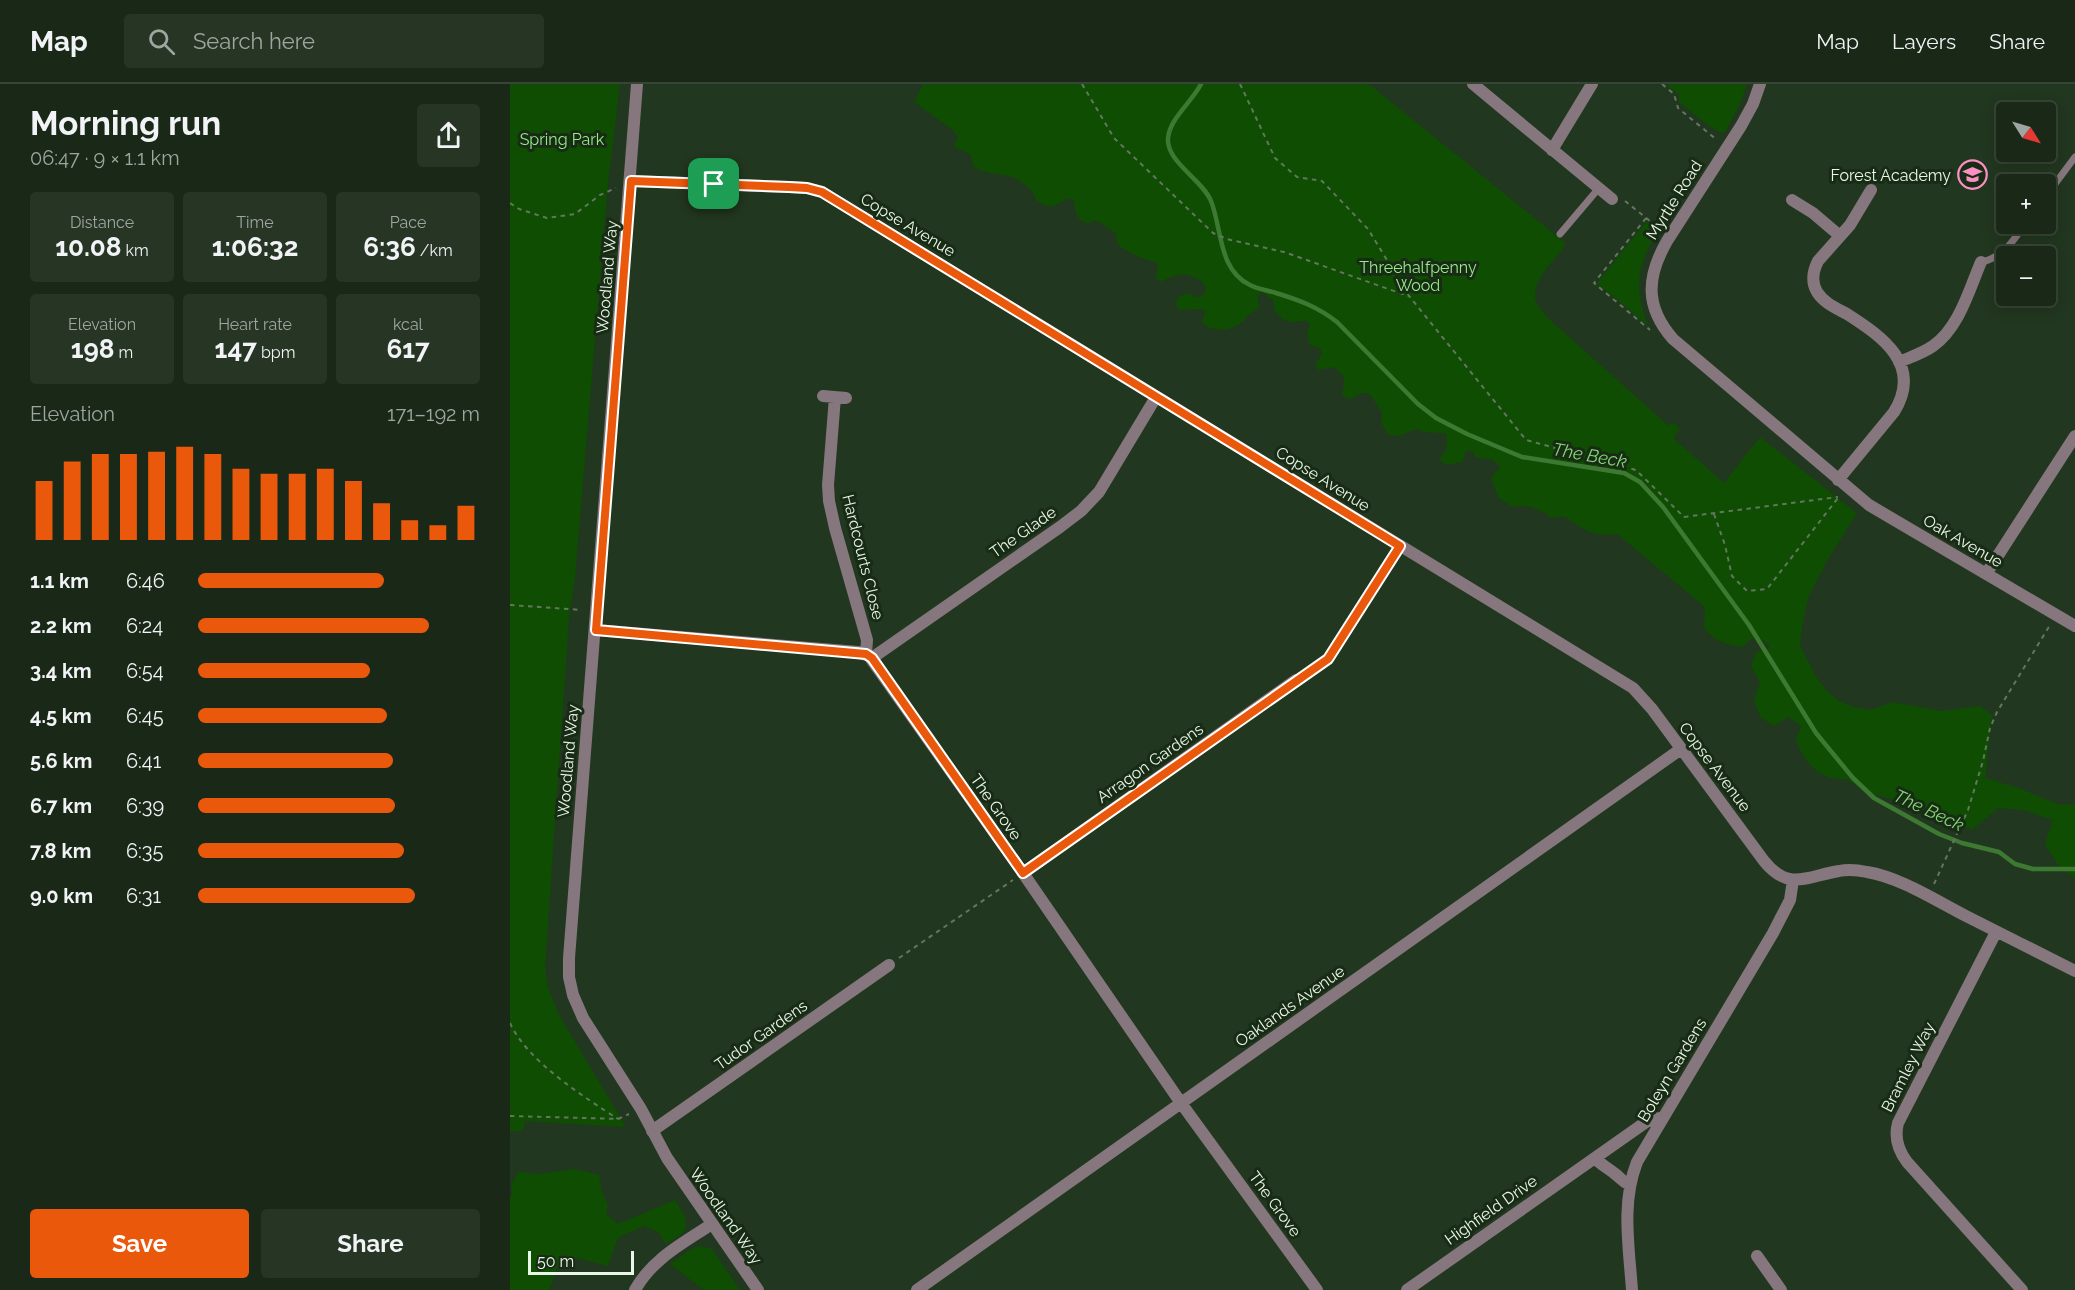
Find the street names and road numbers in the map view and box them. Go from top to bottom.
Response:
street label: Myrtle Road [1642,157,1706,243]
street label: Copse Avenue [857,189,959,261]
street label: Woodland Way [593,219,621,334]
street label: Copse Avenue [1273,443,1373,515]
street label: Hardcourts Close [838,492,888,622]
street label: The Glade [986,502,1060,562]
street label: Oak Avenue [1920,511,2006,571]
street label: Woodland Way [554,703,582,818]
street label: Copse Avenue [1675,718,1755,816]
street label: Arragon Gardens [1093,719,1207,807]
street label: The Grove [966,770,1026,844]
street label: Oaklands Avenue [1232,961,1348,1051]
street label: Tudor Gardens [711,996,811,1074]
street label: Boleyn Gardens [1634,1014,1711,1125]
street label: Bramley Way [1877,1019,1939,1115]
street label: Woodland Way [686,1164,767,1268]
street label: The Grove [1245,1168,1305,1240]
street label: Highfield Drive [1441,1171,1541,1249]

